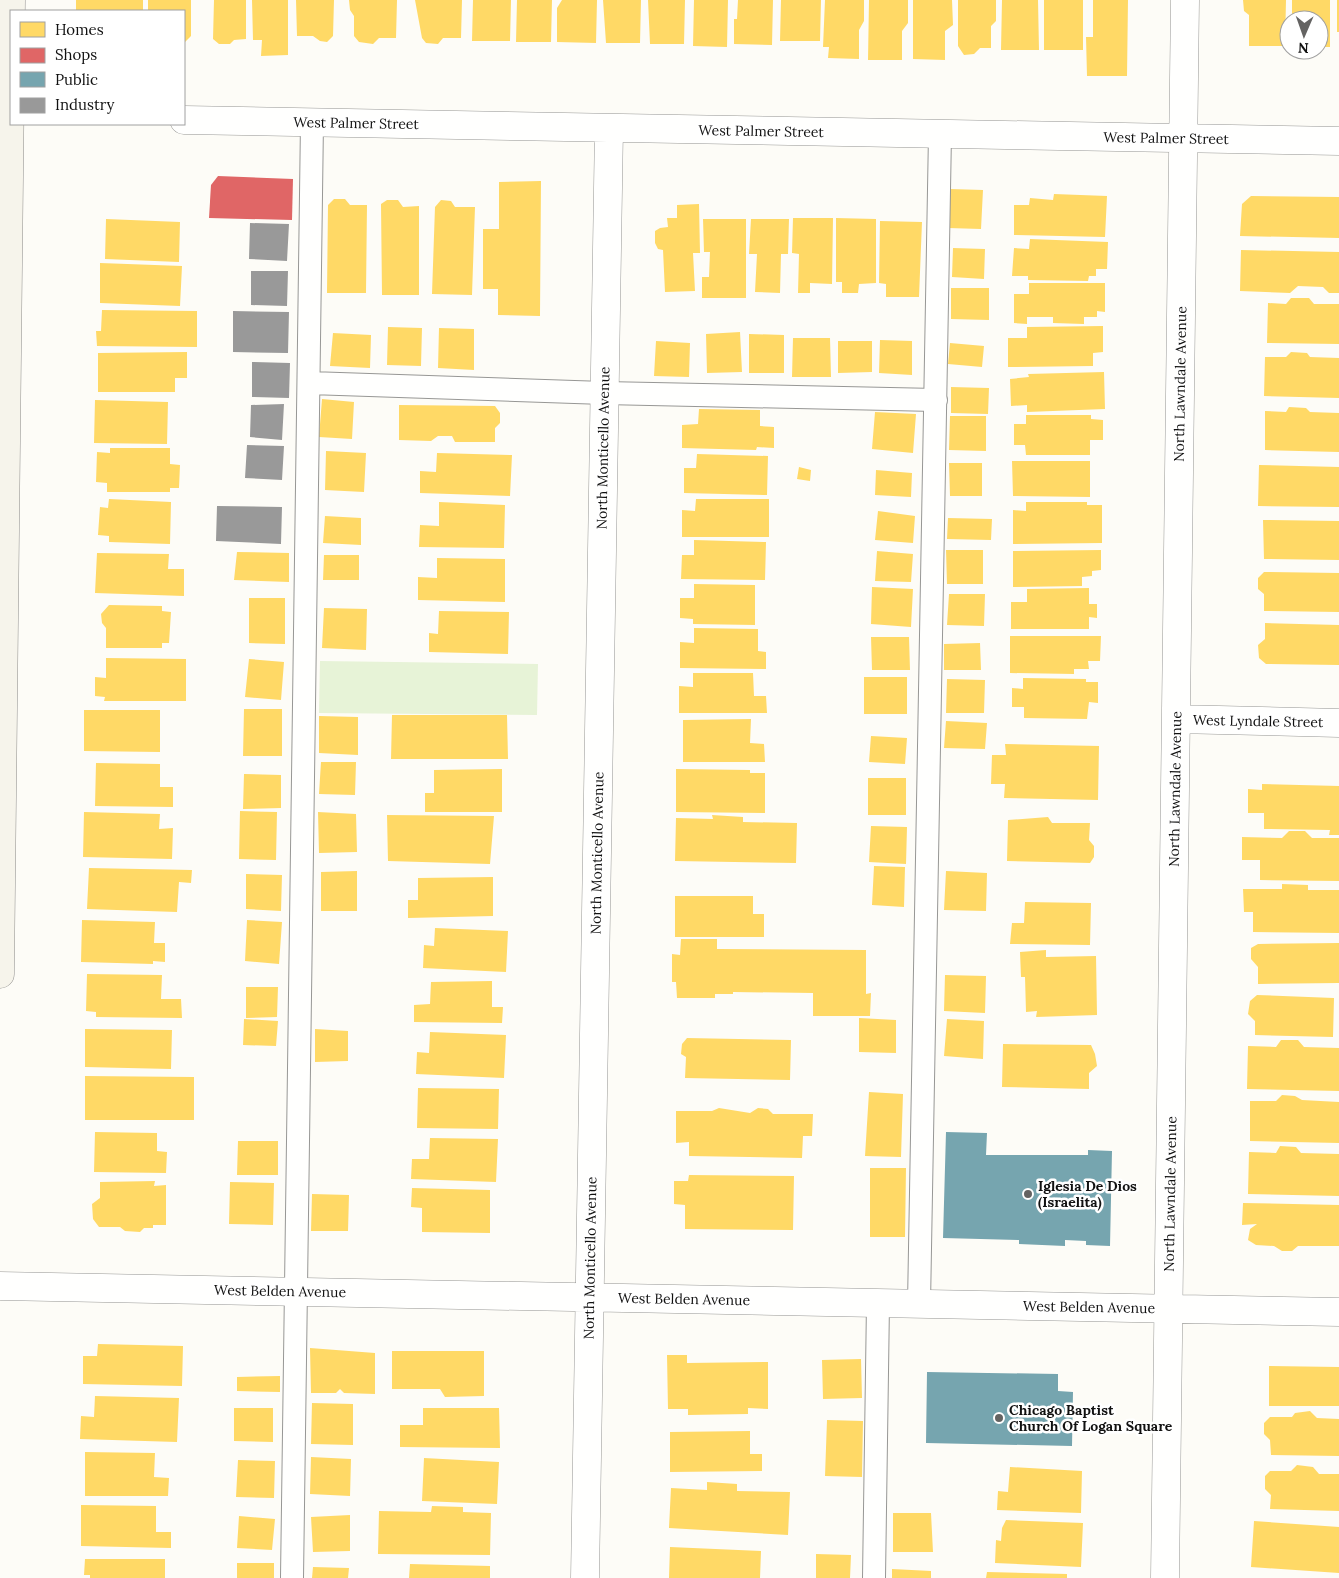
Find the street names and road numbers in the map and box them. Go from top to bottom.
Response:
street label: West Palmer Street [293,113,419,133]
street label: West Palmer Street [698,121,824,141]
street label: West Palmer Street [1103,128,1229,148]
street label: North Lawndale Avenue [1170,306,1190,462]
street label: North Monticello Avenue [593,366,613,530]
street label: North Lawndale Avenue [1165,711,1185,867]
street label: West Lyndale Street [1193,711,1324,731]
street label: North Monticello Avenue [587,771,607,935]
street label: North Lawndale Avenue [1160,1116,1180,1272]
street label: North Monticello Avenue [580,1176,600,1340]
street label: West Belden Avenue [214,1281,347,1301]
street label: West Belden Avenue [618,1289,751,1309]
street label: West Belden Avenue [1023,1297,1156,1317]

